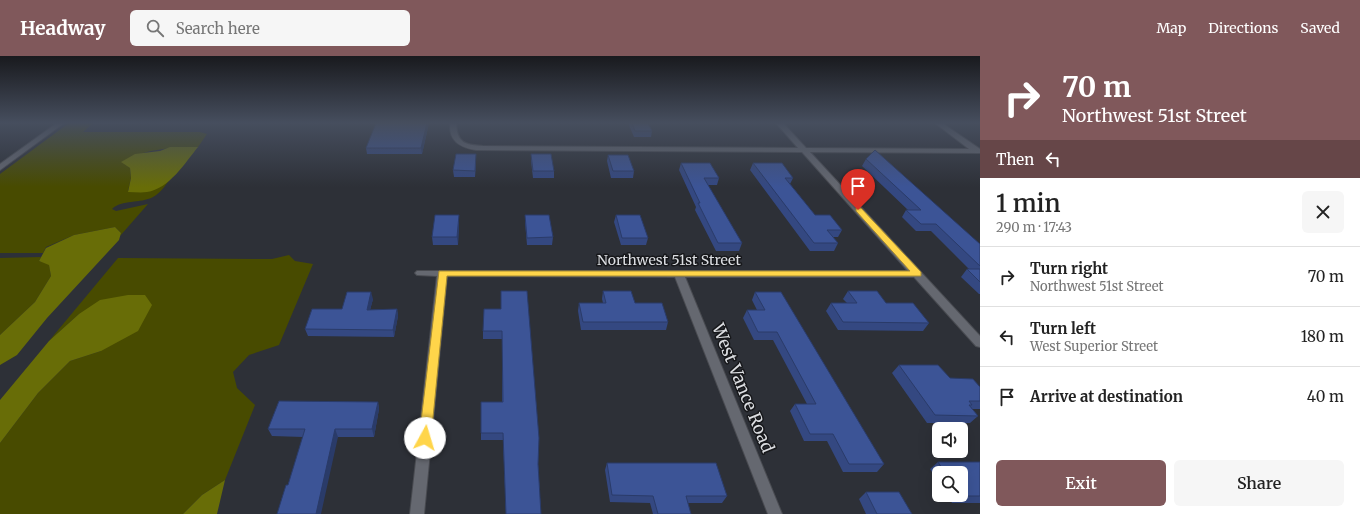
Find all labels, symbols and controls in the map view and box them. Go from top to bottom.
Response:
search box [130,10,410,46]
text: Headway [20,16,106,40]
icon: search [144,17,166,39]
text: Search here [176,19,260,38]
text: Map [1156,19,1186,37]
text: Directions [1208,19,1278,37]
text: Saved [1300,19,1340,37]
text: 70 m [1062,69,1131,105]
icon: right [996,72,1048,124]
text: Northwest 51st Street [1062,104,1247,127]
icon: left [1042,148,1064,170]
text: Then [996,150,1034,169]
pin [841,169,875,210]
icon: arrive [847,175,869,197]
text: 1 min [996,188,1061,219]
button: close [1302,191,1344,233]
text: 290 m · 17:43 [996,219,1072,236]
street label: Northwest 51st Street [597,251,741,269]
text: Turn right [1030,259,1108,278]
icon: right [996,266,1018,288]
text: 70 m [1308,267,1344,286]
text: Northwest 51st Street [1030,278,1164,295]
street label: West Vance Road [707,319,779,456]
text: Turn left [1030,319,1096,338]
icon: left [996,326,1018,348]
text: 180 m [1301,327,1344,346]
text: West Superior Street [1030,338,1158,355]
icon: arrive [996,386,1018,408]
text: Arrive at destination [1030,387,1183,406]
text: 40 m [1307,387,1344,406]
position arrow [404,417,446,459]
map controls [932,422,968,502]
button: sound [932,422,968,458]
button: Exit [996,460,1166,506]
button: Share [1174,460,1344,506]
button: search [932,466,968,502]

